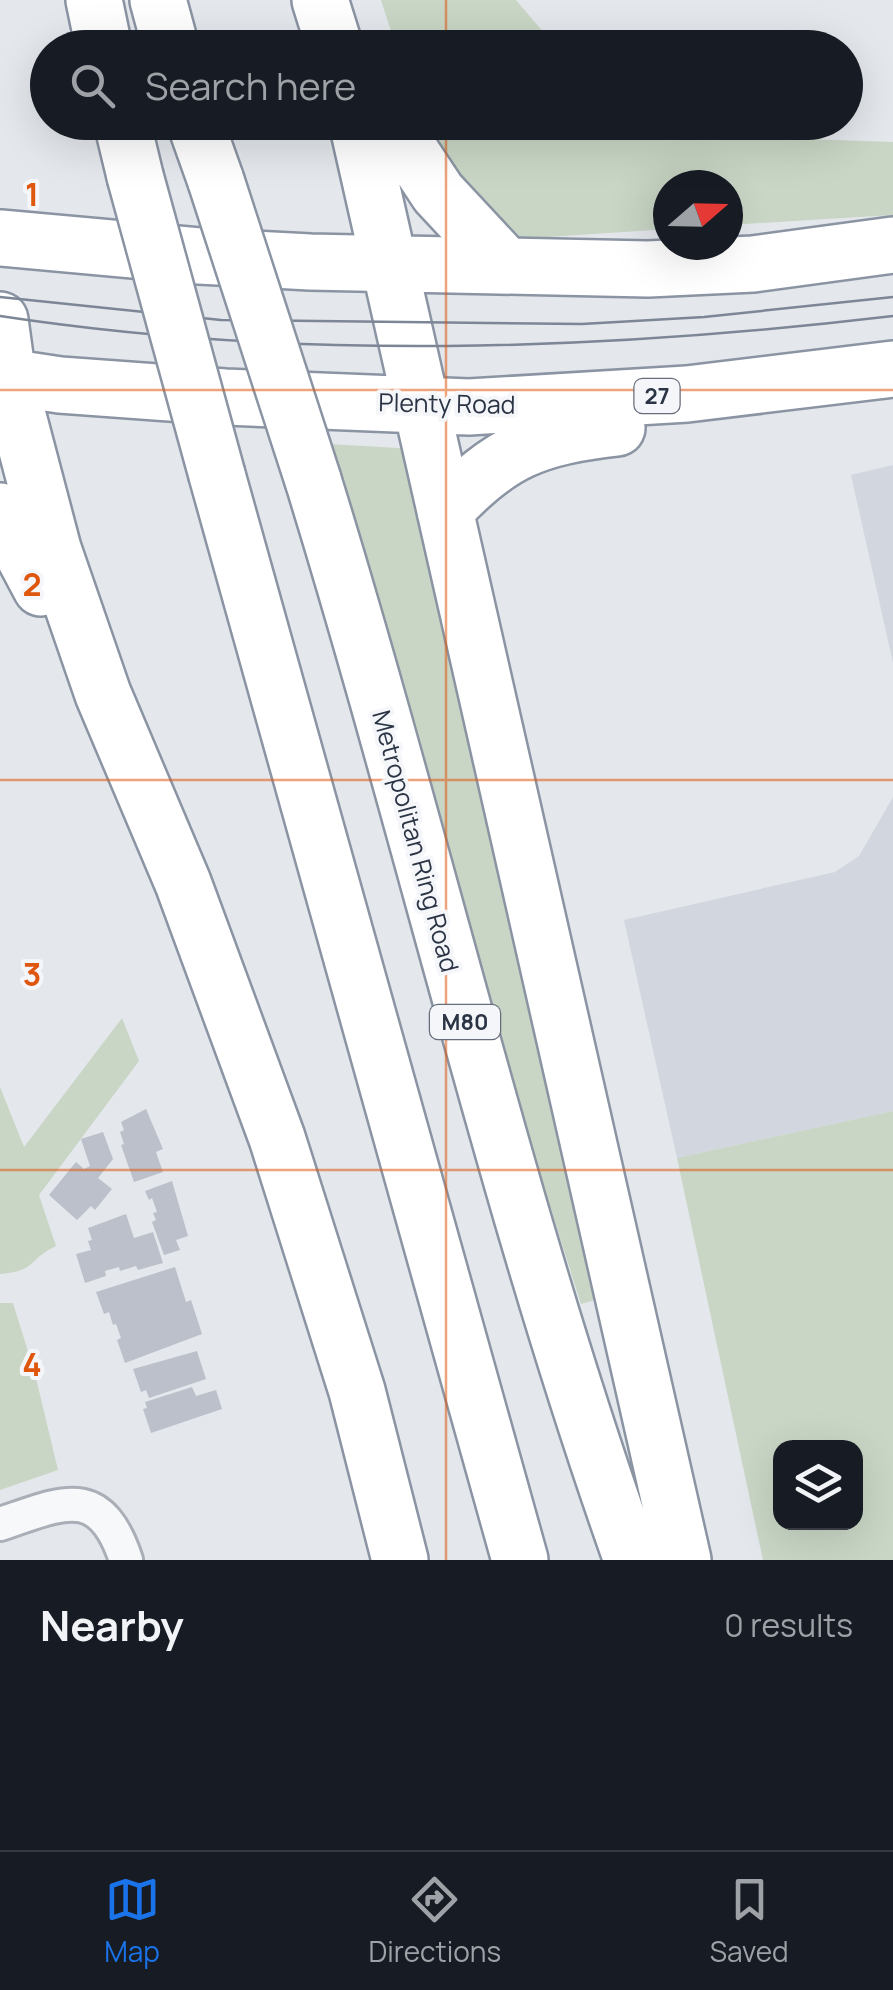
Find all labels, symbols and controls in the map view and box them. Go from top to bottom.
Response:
search box [30,30,863,140]
icon: search [65,58,120,113]
text: Search here [145,59,356,111]
north arrow [653,170,743,260]
text: 1 [25,172,39,216]
road number: 27 [634,379,680,413]
street label: Plenty Road [378,384,516,422]
text: 2 [22,562,42,606]
street label: Metropolitan Ring Road [364,706,468,976]
text: 3 [23,952,41,996]
road number: M80 [430,1005,500,1039]
text: 4 [22,1342,42,1386]
map controls [773,1440,863,1530]
button: layers [773,1440,863,1530]
text: Nearby [40,1596,184,1654]
text: 0 results [724,1603,853,1647]
tab: Map [104,1872,160,1970]
tab: Directions [369,1872,501,1970]
tab: Saved [710,1872,789,1970]

